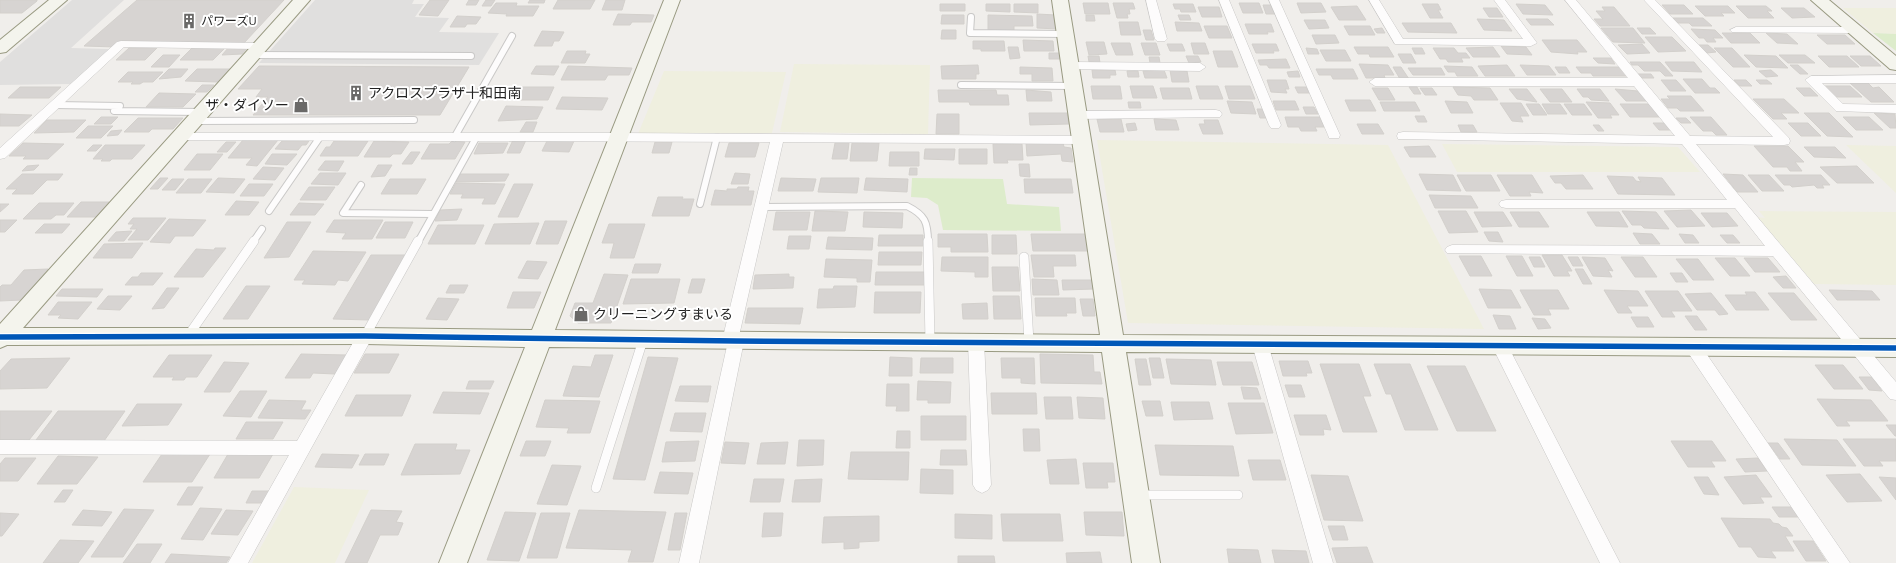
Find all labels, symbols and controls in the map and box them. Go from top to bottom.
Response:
building icon: パワーズU [180,12,198,30]
place label: パワーズU [201,14,257,27]
building icon: アクロスプラザ十和田南 [347,84,365,102]
place label: アクロスプラザ十和田南 [368,85,521,101]
shop icon: ザ・ダイソー [292,96,310,114]
place label: ザ・ダイソー [205,97,289,113]
shop icon: クリーニングすまいる [572,305,590,323]
place label: クリーニングすまいる [593,306,733,322]

